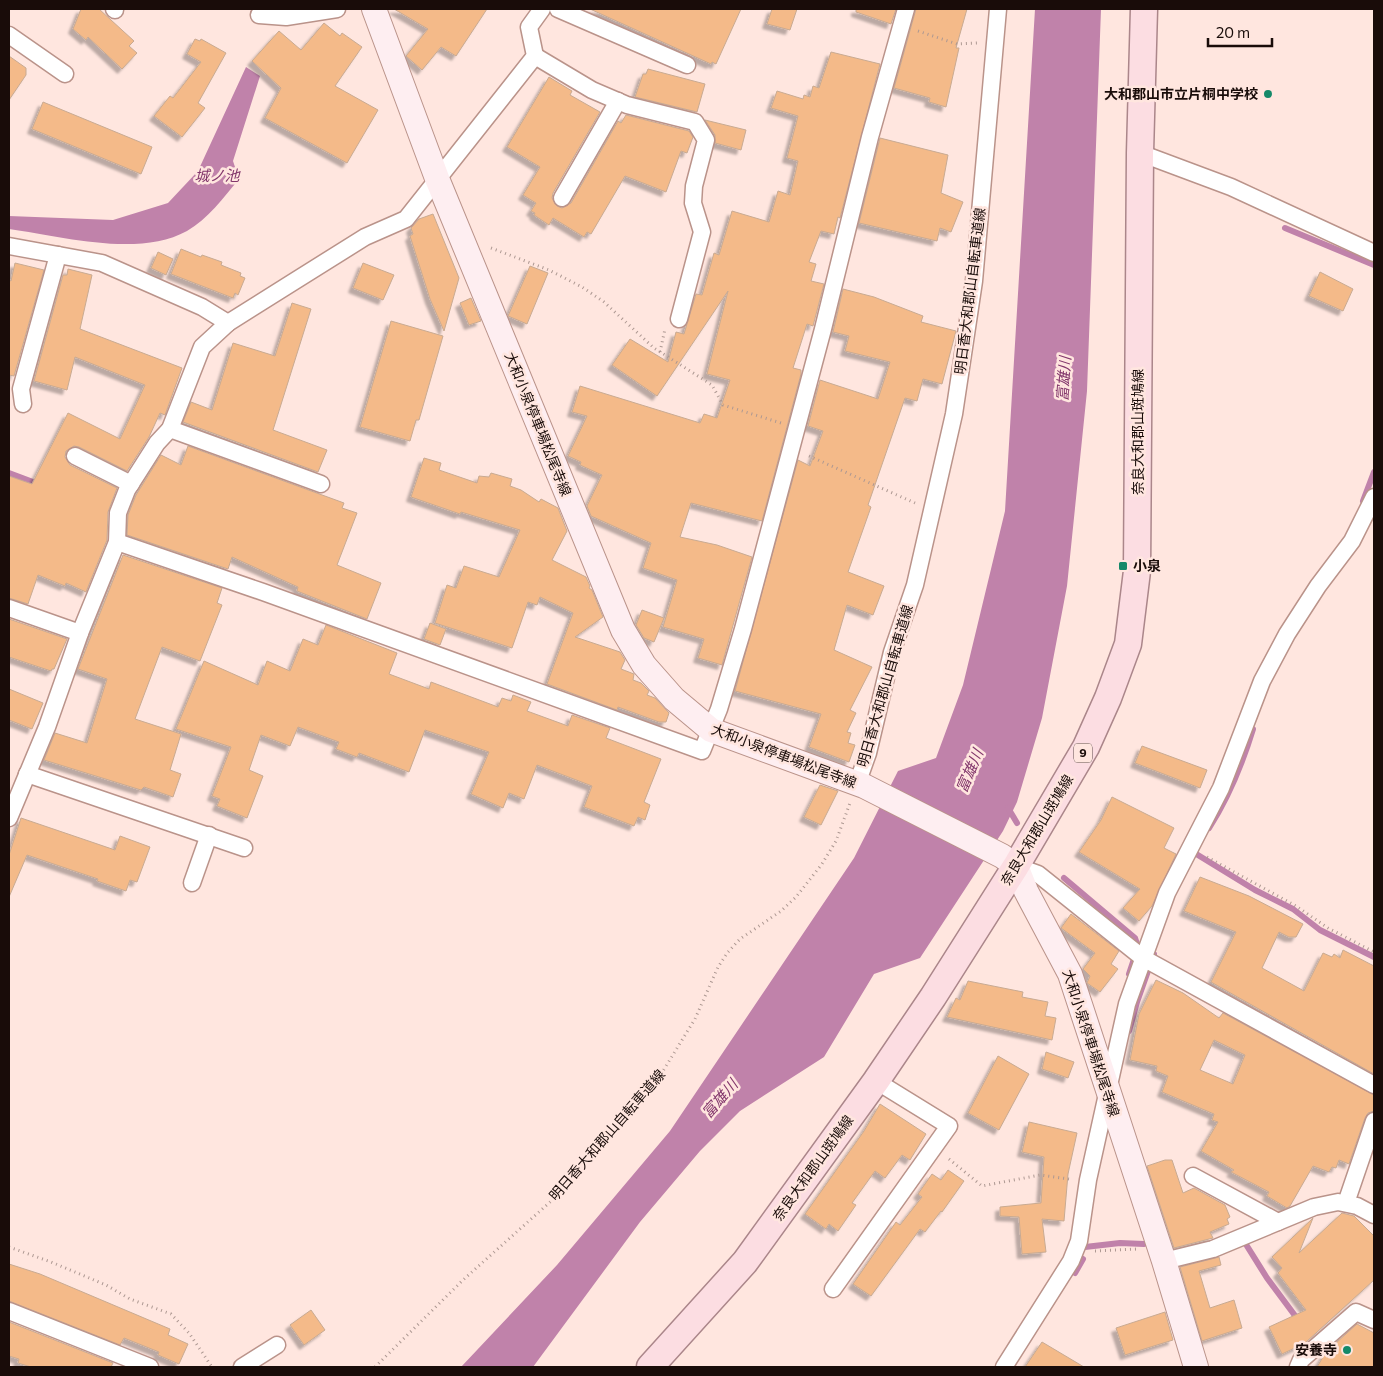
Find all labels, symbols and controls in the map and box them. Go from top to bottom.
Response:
scale bar [1208,15,1272,47]
text: 20 m [1216,23,1250,41]
place label: 大和郡山市立片桐中学校 [1104,85,1258,102]
marker: 大和郡山市立片桐中学校 [1262,88,1274,100]
water label: 城ノ池 [194,166,241,184]
street label: 明日香大和郡山自転車道線 [951,207,988,375]
street label: 大和小泉停車場松尾寺線 [502,349,575,498]
water label: 富雄川 [1052,354,1074,402]
street label: 奈良大和郡山斑鳩線 [1129,369,1146,495]
place label: 小泉 [1133,557,1161,574]
marker: 小泉 [1117,560,1129,572]
street label: 明日香大和郡山自転車道線 [853,603,916,769]
street label: 大和小泉停車場松尾寺線 [709,720,859,791]
road number: 9 [1074,744,1092,762]
water label: 富雄川 [952,745,987,795]
street label: 奈良大和郡山斑鳩線 [997,771,1076,888]
street label: 大和小泉停車場松尾寺線 [1060,967,1123,1119]
street label: 明日香大和郡山自転車道線 [545,1066,668,1204]
water label: 富雄川 [698,1074,742,1121]
street label: 奈良大和郡山斑鳩線 [769,1112,857,1224]
place label: 安養寺 [1295,1341,1337,1358]
marker: 安養寺 [1341,1344,1353,1356]

